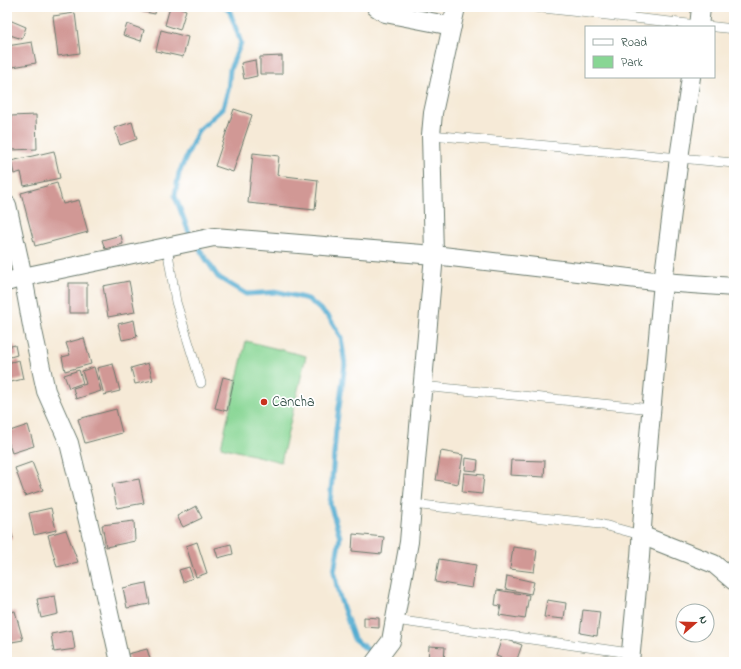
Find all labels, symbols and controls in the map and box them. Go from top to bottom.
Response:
legend [585,26,715,78]
text: Road [621,34,647,52]
text: Park [621,54,643,72]
place label: Cancha [272,392,315,413]
marker: Cancha [259,397,269,407]
north arrow [675,603,715,643]
text: N [695,614,712,626]

